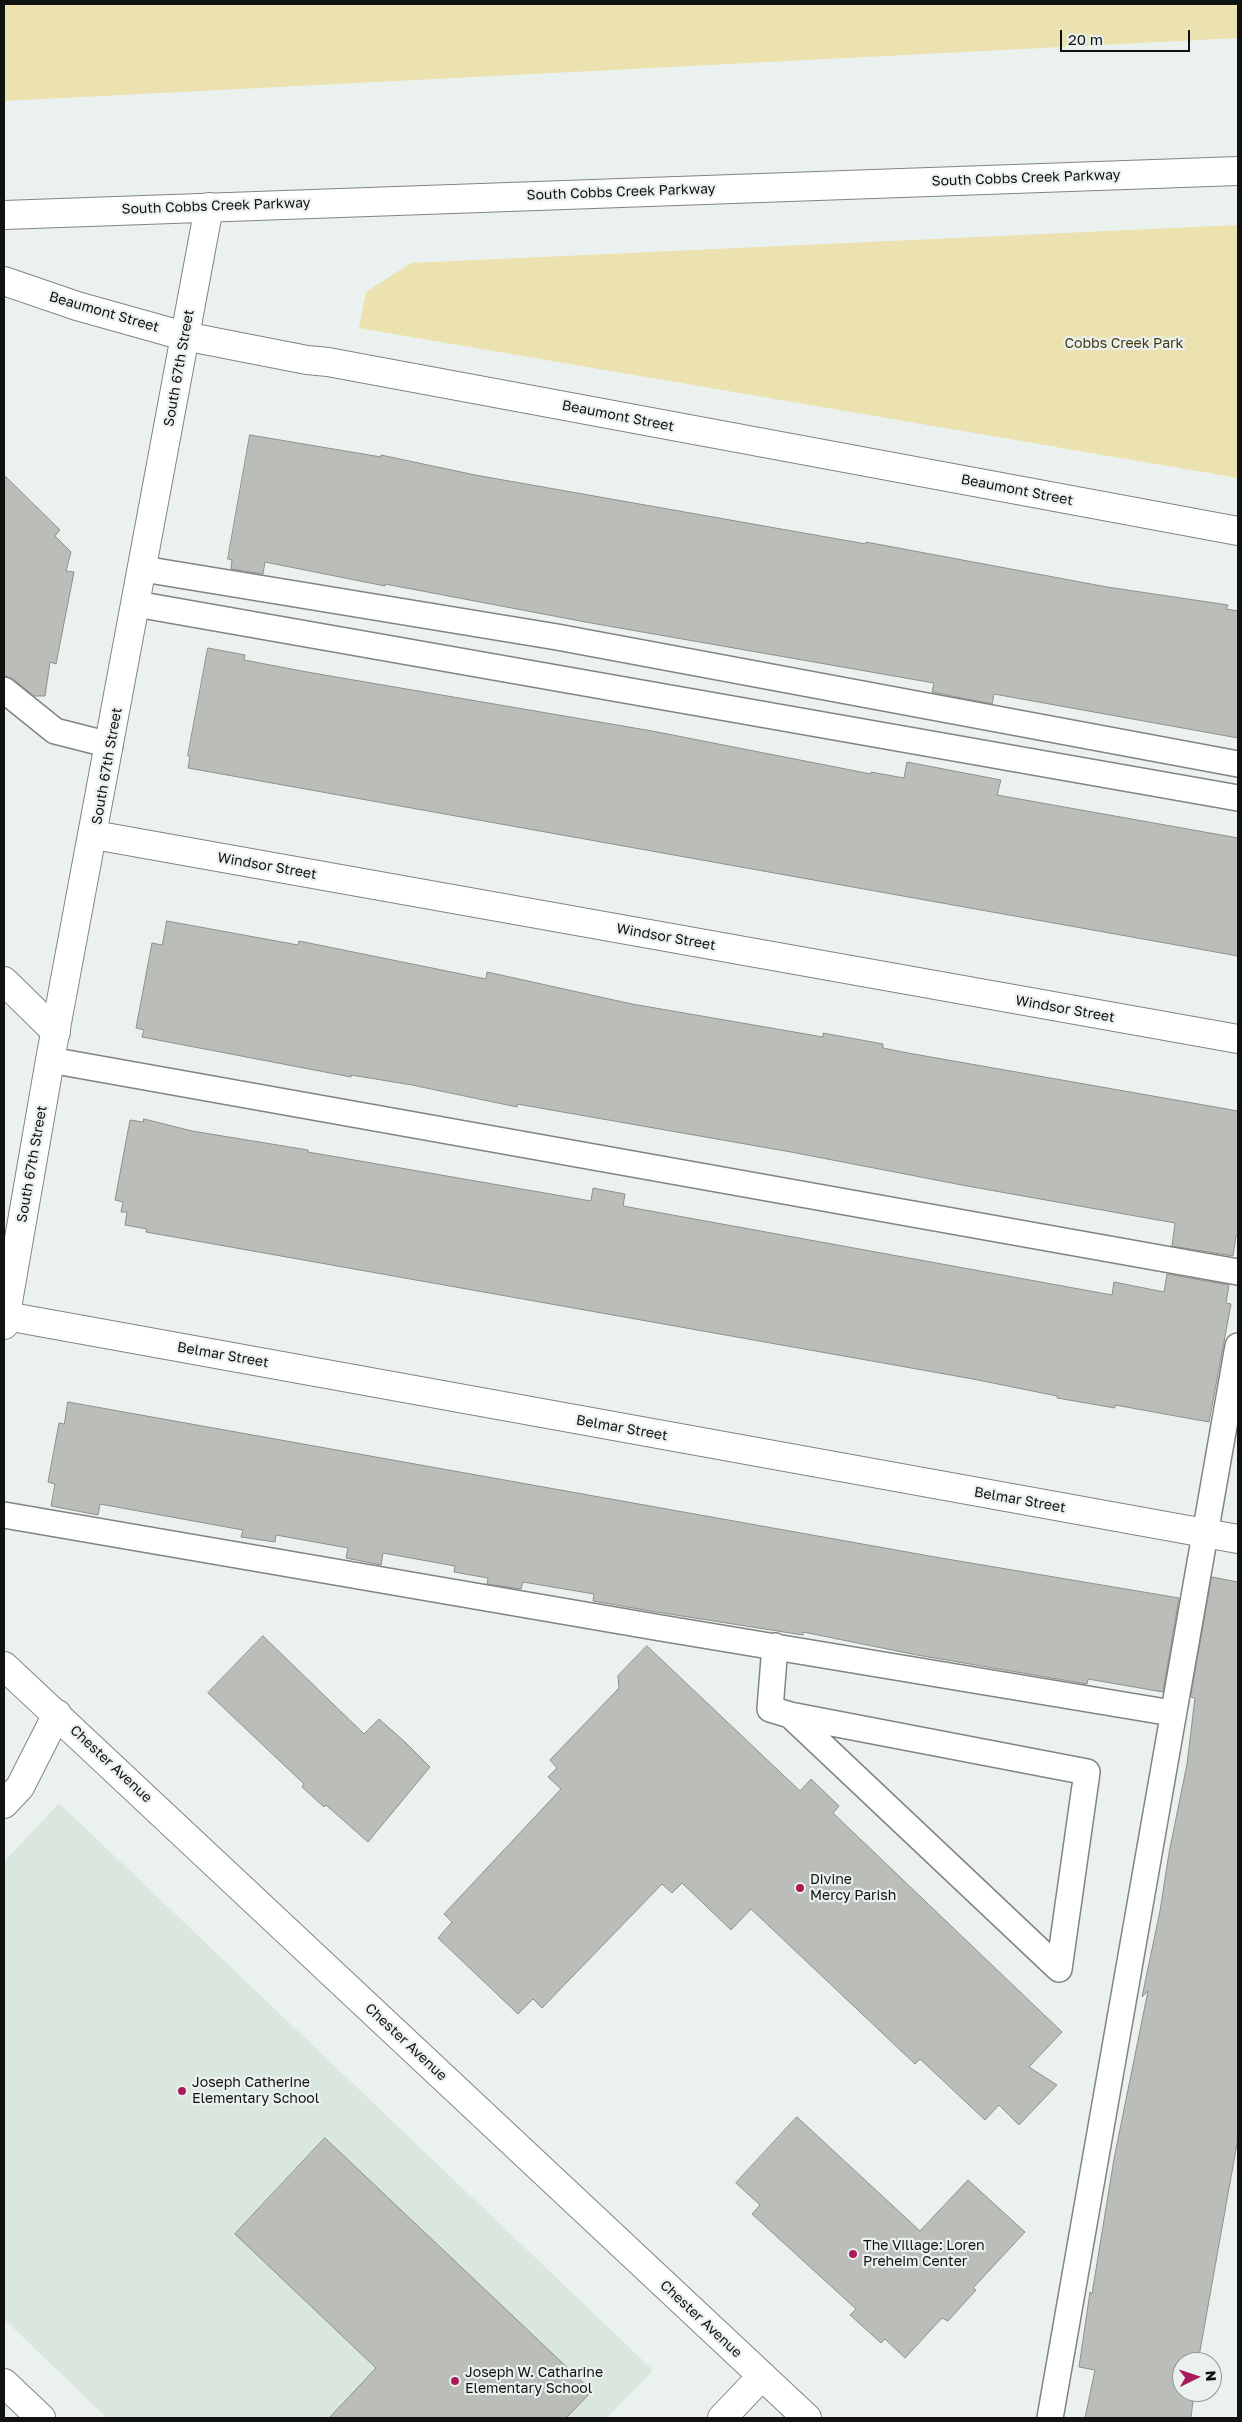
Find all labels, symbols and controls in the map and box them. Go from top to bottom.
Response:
scale bar [1062,20,1192,52]
text: 20 m [1068,30,1103,48]
street label: South Cobbs Creek Parkway [931,166,1121,190]
street label: South Cobbs Creek Parkway [526,180,716,204]
street label: South Cobbs Creek Parkway [121,194,311,218]
street label: Beaumont Street [47,288,161,336]
street label: South 67th Street [160,308,198,428]
park label: Cobbs Creek Park [1065,336,1183,352]
street label: Beaumont Street [561,397,675,435]
street label: Beaumont Street [960,471,1074,509]
street label: South 67th Street [88,706,126,826]
street label: Windsor Street [216,849,318,883]
street label: Windsor Street [615,920,717,954]
street label: Windsor Street [1014,992,1116,1026]
street label: South 67th Street [13,1104,51,1224]
street label: Belmar Street [176,1339,270,1371]
street label: Belmar Street [575,1412,669,1444]
street label: Belmar Street [973,1484,1067,1516]
street label: Chester Avenue [67,1722,155,1806]
place label: Divine Mercy Parish [810,1872,896,1904]
marker: Divine Mercy Parish [794,1882,806,1894]
street label: Chester Avenue [362,2000,450,2084]
place label: Joseph Catherine Elementary School [192,2075,319,2108]
marker: Joseph Catherine Elementary School [176,2085,188,2097]
place label: The Village: Loren Preheim Center [863,2238,985,2270]
marker: The Village: Loren Preheim Center [847,2248,859,2260]
street label: Chester Avenue [657,2277,745,2361]
north arrow [1172,2352,1222,2402]
place label: Joseph W. Catharine Elementary School [465,2365,603,2398]
text: N [1203,2370,1220,2382]
marker: Joseph W. Catharine Elementary School [449,2375,461,2387]

